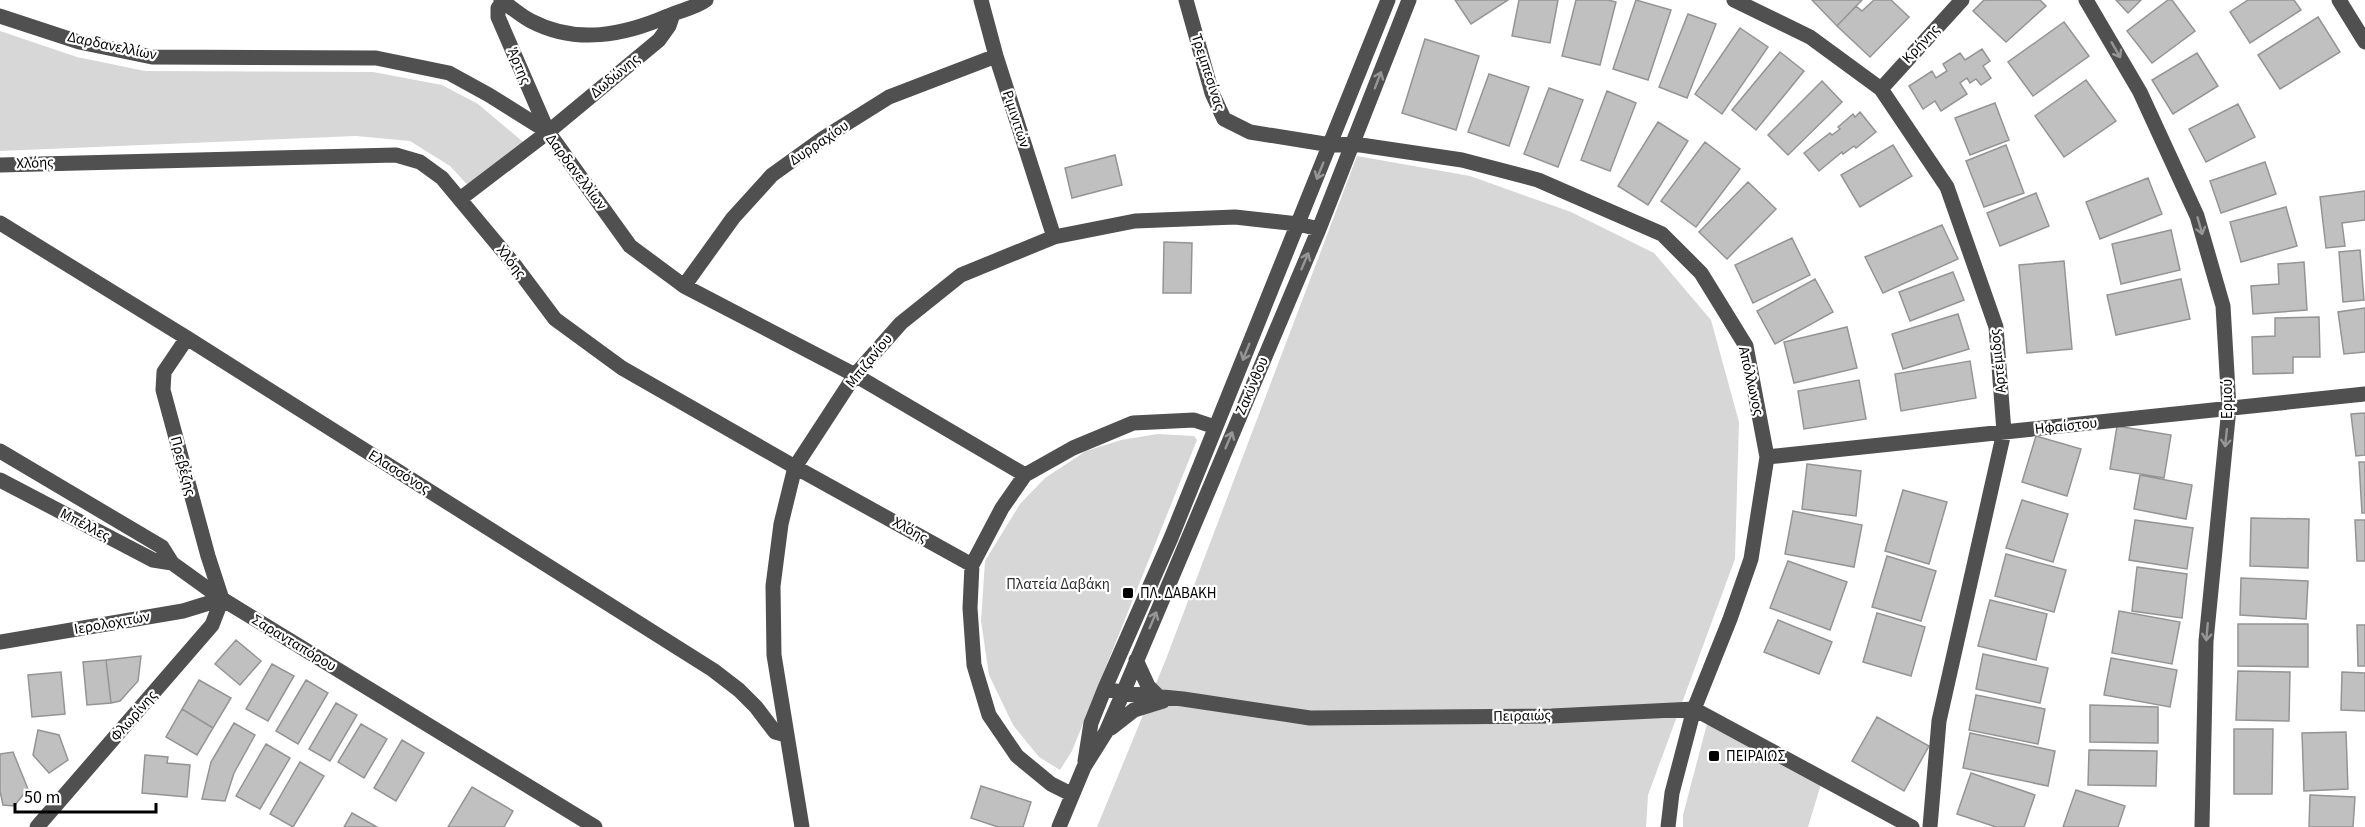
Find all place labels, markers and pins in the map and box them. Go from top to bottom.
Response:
place label: ΠΛ. ΔΑΒΑΚΗ [1140,583,1217,604]
marker: ΠΛ. ΔΑΒΑΚΗ [1121,586,1135,600]
place label: ΠΕΙΡΑΙΩΣ [1726,746,1786,767]
marker: ΠΕΙΡΑΙΩΣ [1707,749,1721,763]

